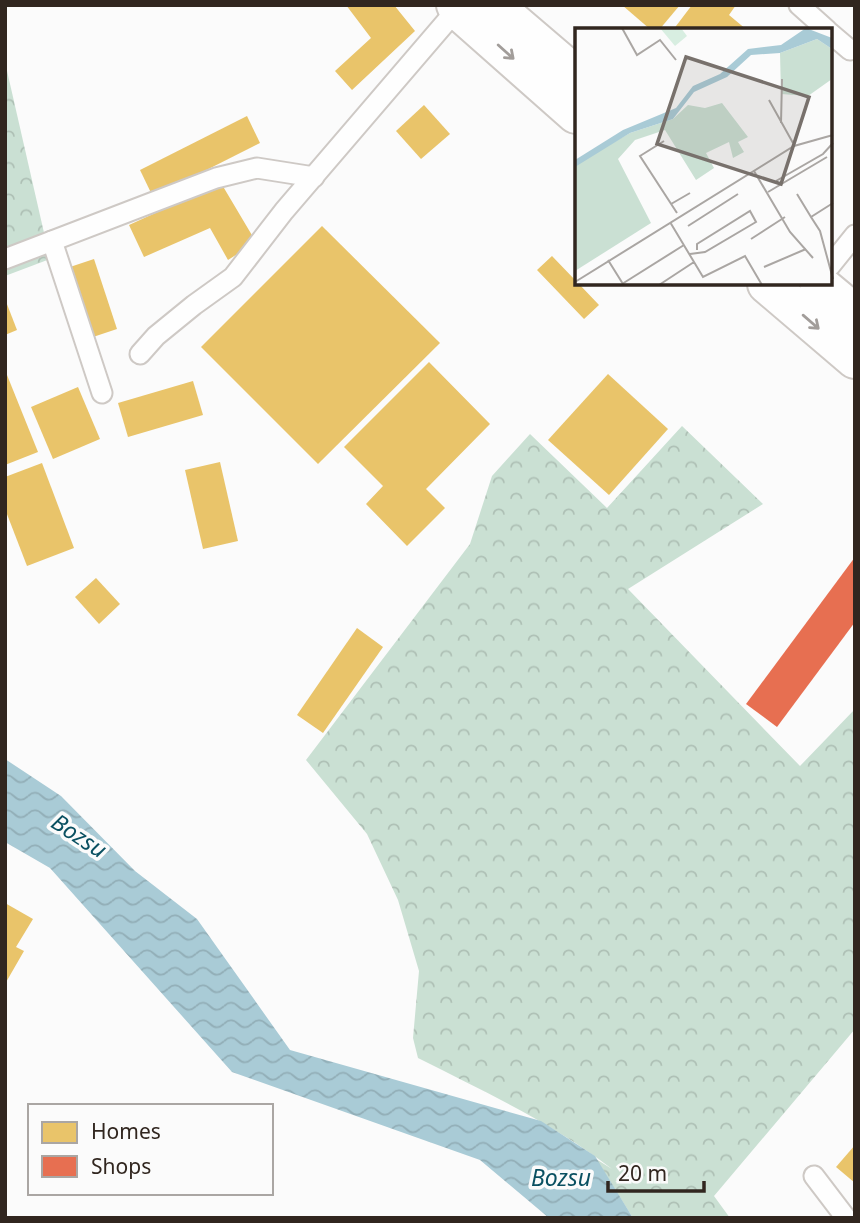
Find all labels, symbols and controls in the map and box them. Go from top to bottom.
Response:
inset map [575,28,832,285]
one-way arrow [497,43,514,60]
one-way arrow [801,314,819,330]
water label: Bozsu [46,805,113,865]
legend [28,1104,273,1195]
text: Homes [91,1117,161,1145]
scale bar [608,1150,704,1194]
text: Shops [91,1152,151,1180]
text: 20 m [618,1159,667,1187]
water label: Bozsu [531,1161,591,1193]

